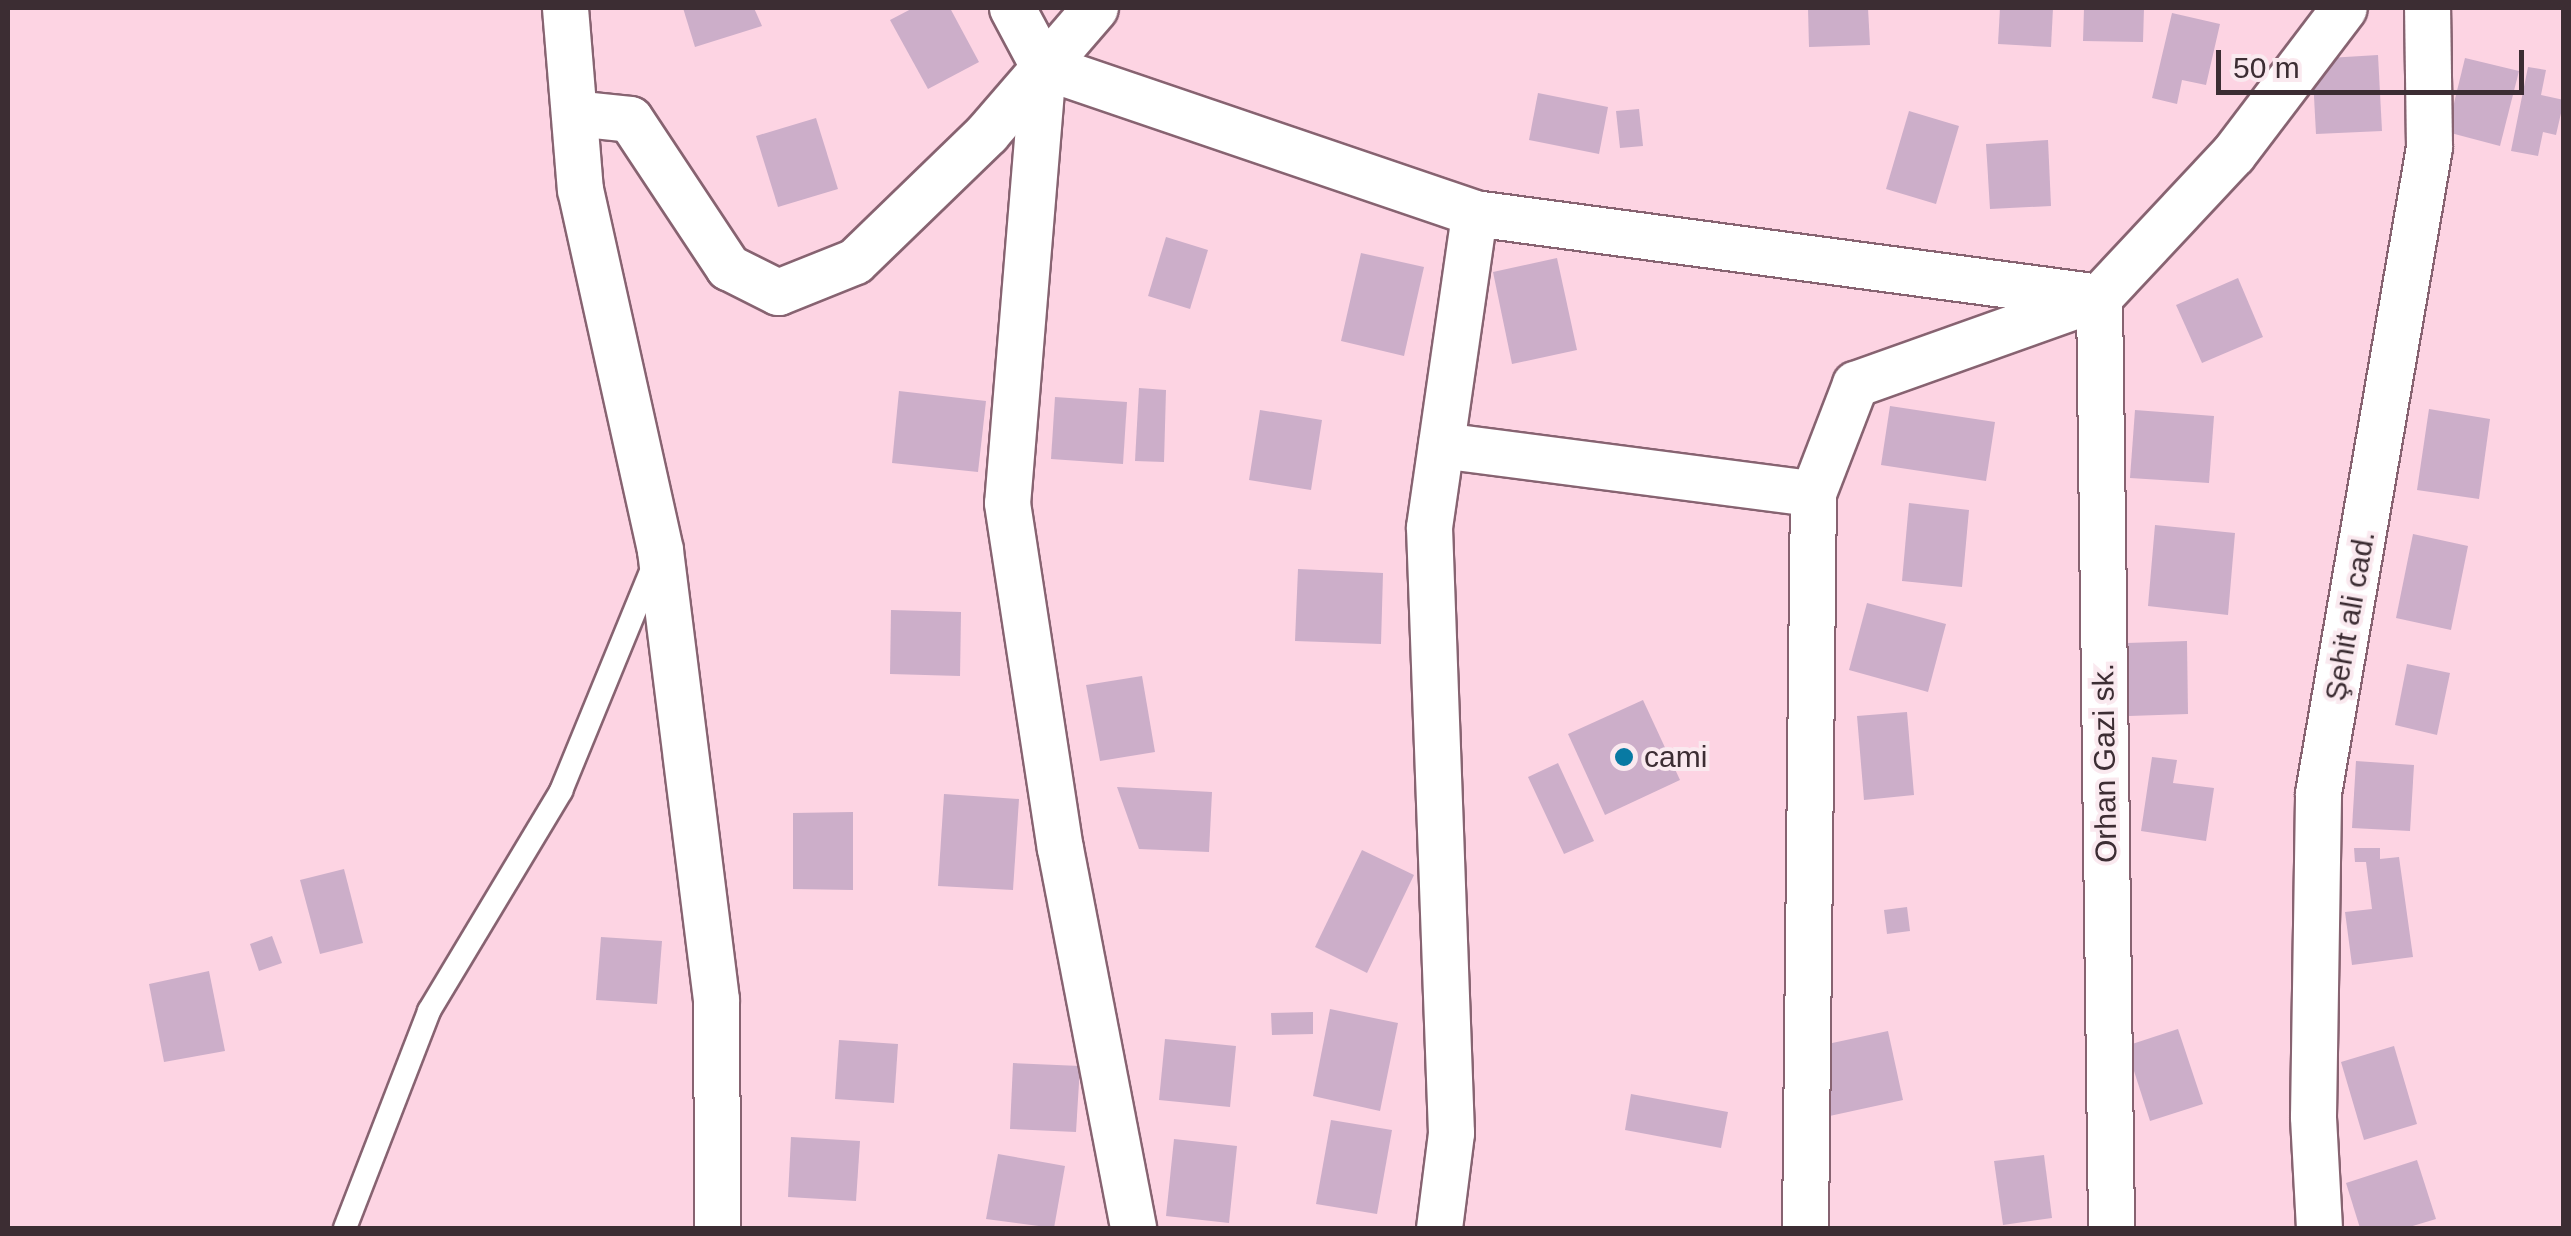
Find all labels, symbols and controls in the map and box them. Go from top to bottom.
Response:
scale bar [2221,30,2528,92]
text: 50 m [2233,51,2300,84]
street label: Şehit ali cad. [2317,528,2383,704]
street label: Orhan Gazi sk. [2085,663,2125,863]
place label: cami [1644,739,1707,775]
marker: cami [1613,746,1635,768]

